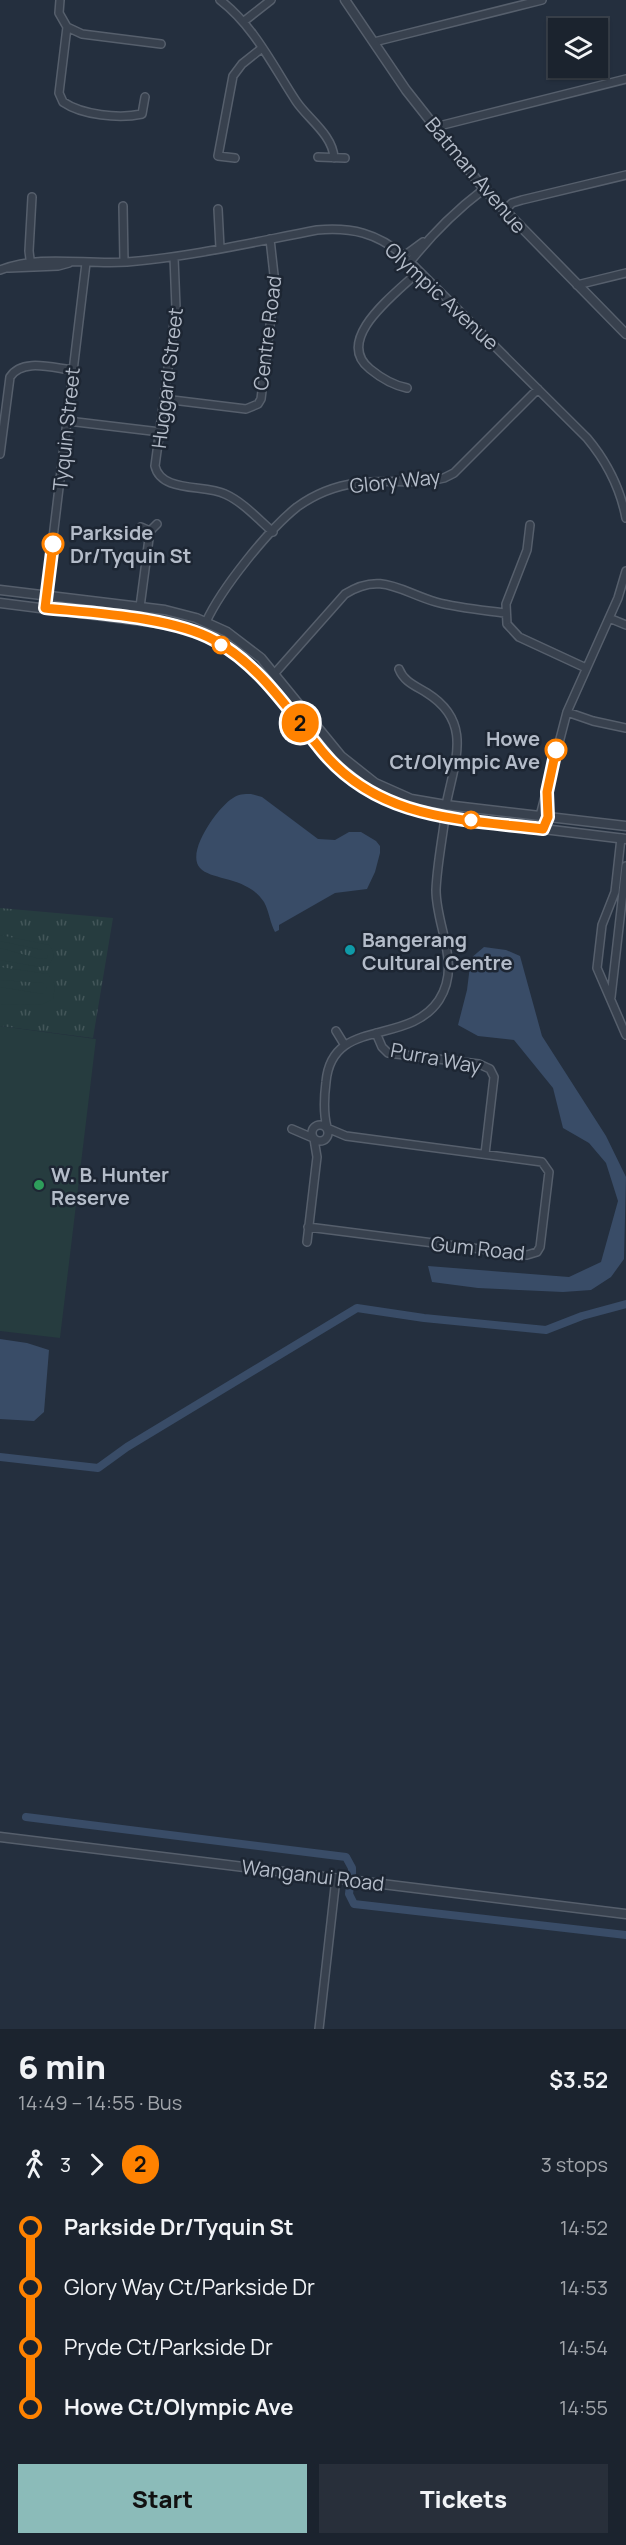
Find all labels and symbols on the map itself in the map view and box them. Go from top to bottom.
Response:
street label: Batman Avenue [419,111,533,239]
street label: Olympic Avenue [379,236,505,356]
street label: Centre Road [247,274,287,392]
street label: Huggard Street [145,306,189,450]
street label: Tyquin Street [46,366,86,492]
street label: Glory Way [348,463,442,499]
place label: Parkside Dr/Tyquin St [70,519,191,569]
marker: Parkside Dr/Tyquin St [42,533,64,555]
unlabelled marker [212,636,230,654]
line badge: 2 [280,704,320,742]
place label: Howe Ct/Olympic Ave [389,725,540,775]
marker: Howe Ct/Olympic Ave [545,739,567,761]
unlabelled marker [462,811,480,829]
place label: Bangerang Cultural Centre [362,926,512,976]
marker: Bangerang Cultural Centre [343,943,357,957]
street label: Purra Way [388,1036,484,1080]
place label: W. B. Hunter Reserve [51,1161,169,1211]
marker: W. B. Hunter Reserve [32,1178,46,1192]
street label: Gum Road [430,1230,526,1266]
street label: Wanganui Road [240,1853,386,1897]

